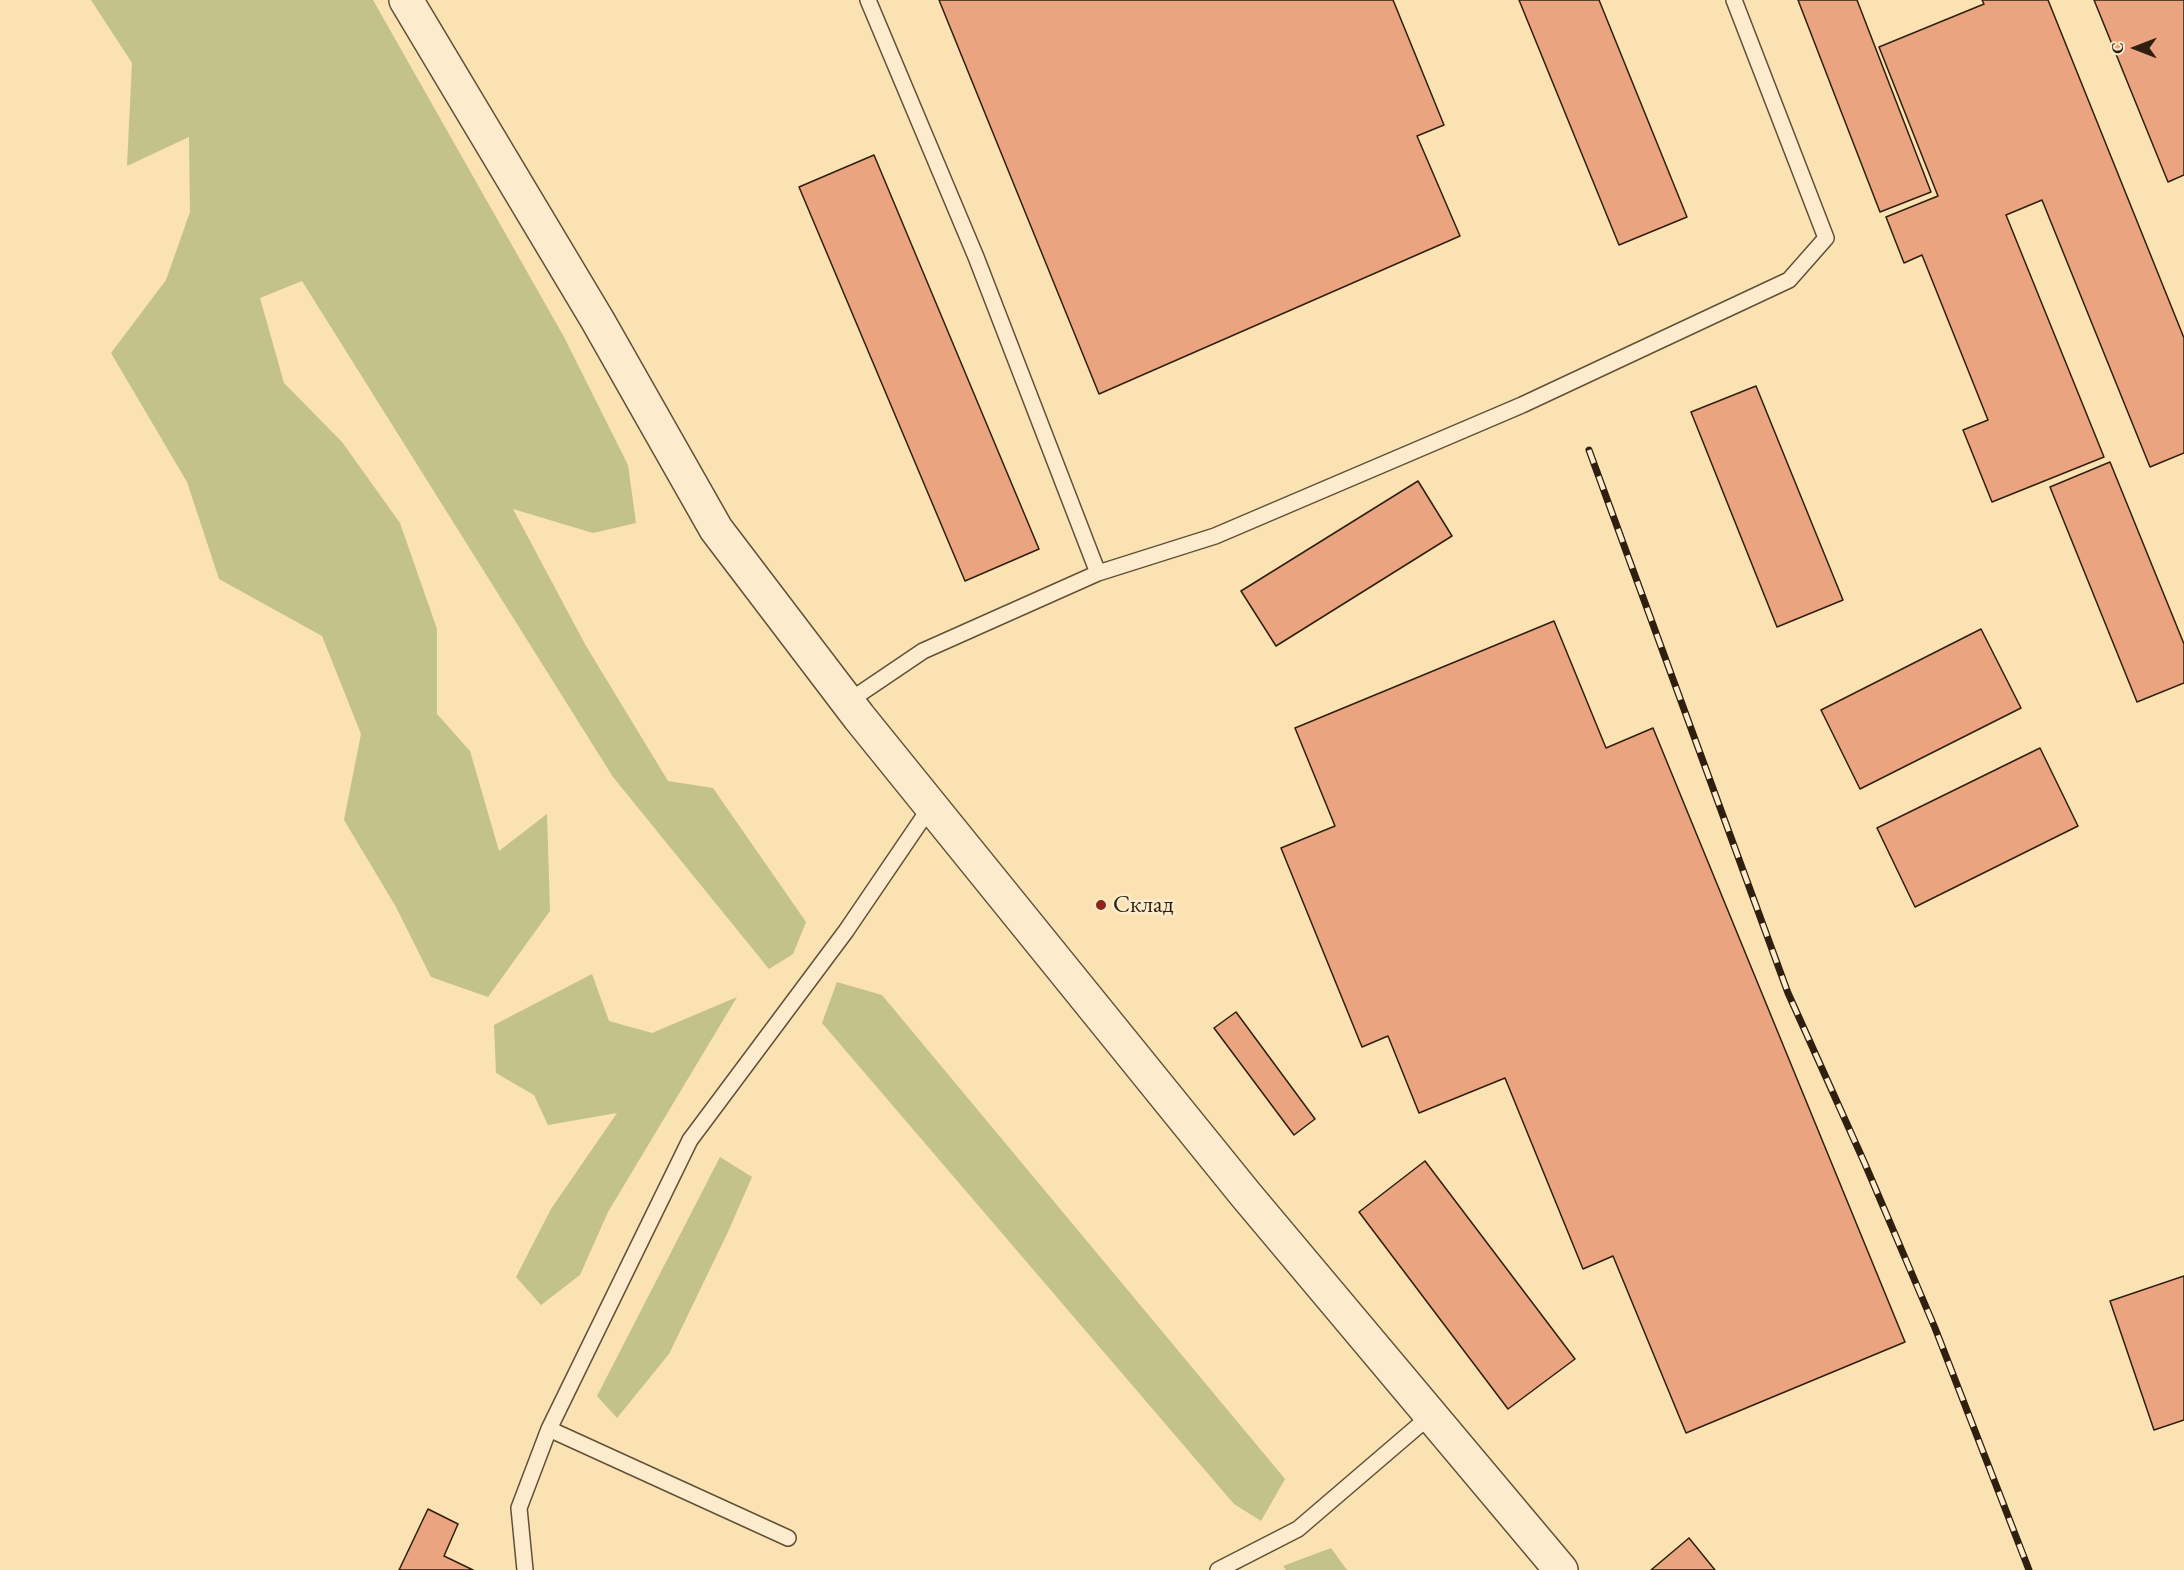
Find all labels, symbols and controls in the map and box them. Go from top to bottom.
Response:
north arrow [2106,18,2166,78]
text: С [2107,42,2128,54]
place label: Склад [1113,891,1174,919]
marker: Склад [1094,898,1108,912]

